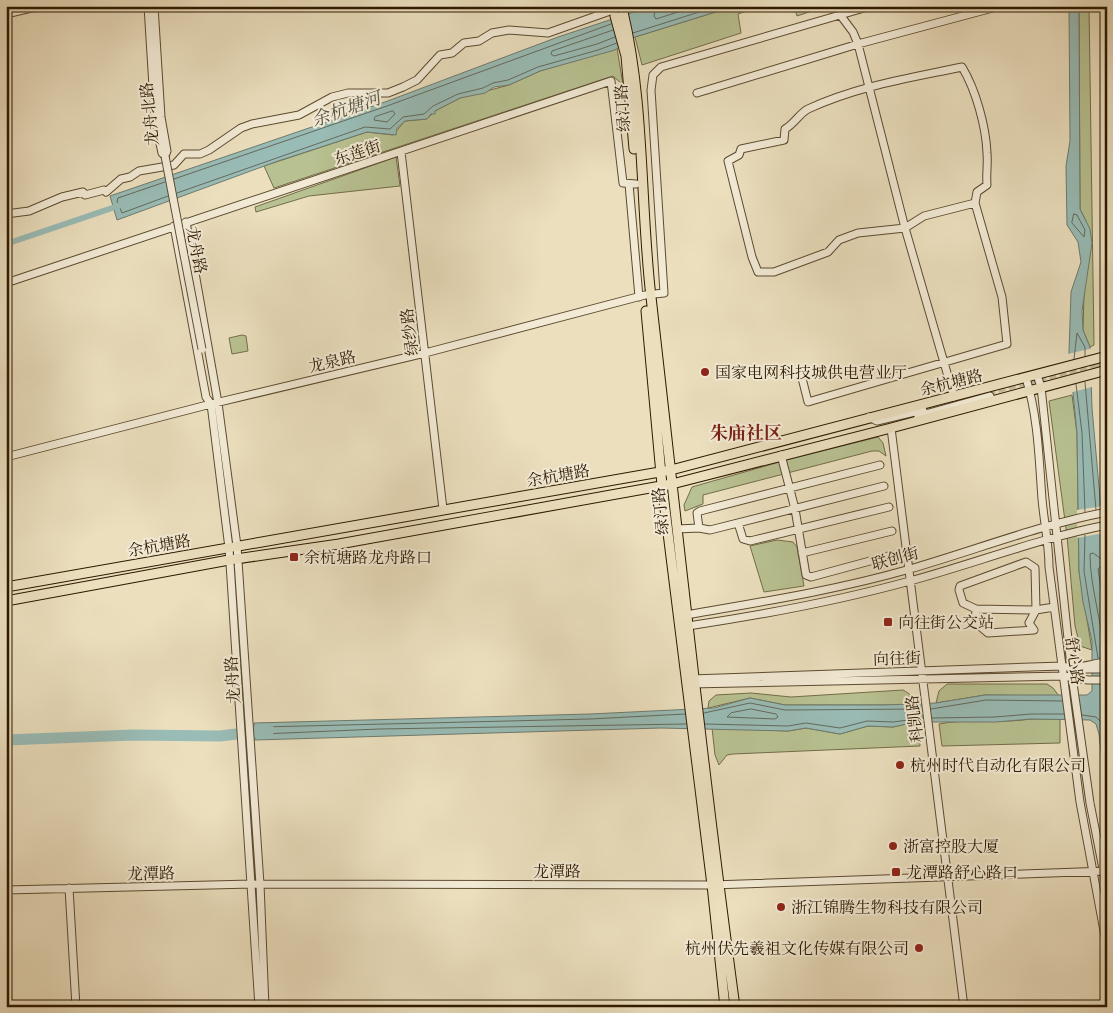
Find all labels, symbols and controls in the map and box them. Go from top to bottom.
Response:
street label: 龙舟北路 [136,81,163,147]
street label: 绿汀路 [610,83,635,133]
water label: 余杭塘河 [308,85,386,131]
street label: 东莲街 [331,135,383,170]
street label: 龙舟路 [182,225,211,276]
street label: 绿纱路 [396,307,423,357]
street label: 龙泉路 [306,346,358,377]
place label: 国家电网科技城供电营业厅 [715,362,907,383]
street label: 余杭塘路 [918,365,985,400]
marker: 国家电网科技城供电营业厅 [699,366,711,378]
district label: 朱庙社区 [710,421,782,444]
street label: 余杭塘路 [525,460,591,491]
street label: 绿汀路 [648,486,673,536]
street label: 余杭塘路 [126,530,192,561]
street label: 联创街 [869,542,921,575]
place label: 余杭塘路龙舟路口 [304,547,432,568]
marker: 余杭塘路龙舟路口 [288,551,300,563]
place label: 向往街公交站 [898,612,994,633]
marker: 向往街公交站 [882,616,894,628]
street label: 舒心路 [1061,636,1088,686]
street label: 向往街 [873,647,921,670]
street label: 龙舟路 [220,655,245,705]
street label: 科凯路 [901,694,928,744]
place label: 杭州时代自动化有限公司 [910,755,1086,776]
marker: 杭州时代自动化有限公司 [894,759,906,771]
place label: 浙富控股大厦 [903,836,999,857]
marker: 浙富控股大厦 [887,840,899,852]
street label: 龙潭路 [533,861,581,882]
place label: 龙潭路舒心路口 [906,862,1018,883]
street label: 龙潭路 [127,863,175,884]
marker: 龙潭路舒心路口 [890,866,902,878]
place label: 浙江锦腾生物科技有限公司 [791,897,983,918]
marker: 浙江锦腾生物科技有限公司 [775,901,787,913]
place label: 杭州伏先羲祖文化传媒有限公司 [685,938,909,959]
marker: 杭州伏先羲祖文化传媒有限公司 [913,942,925,954]

